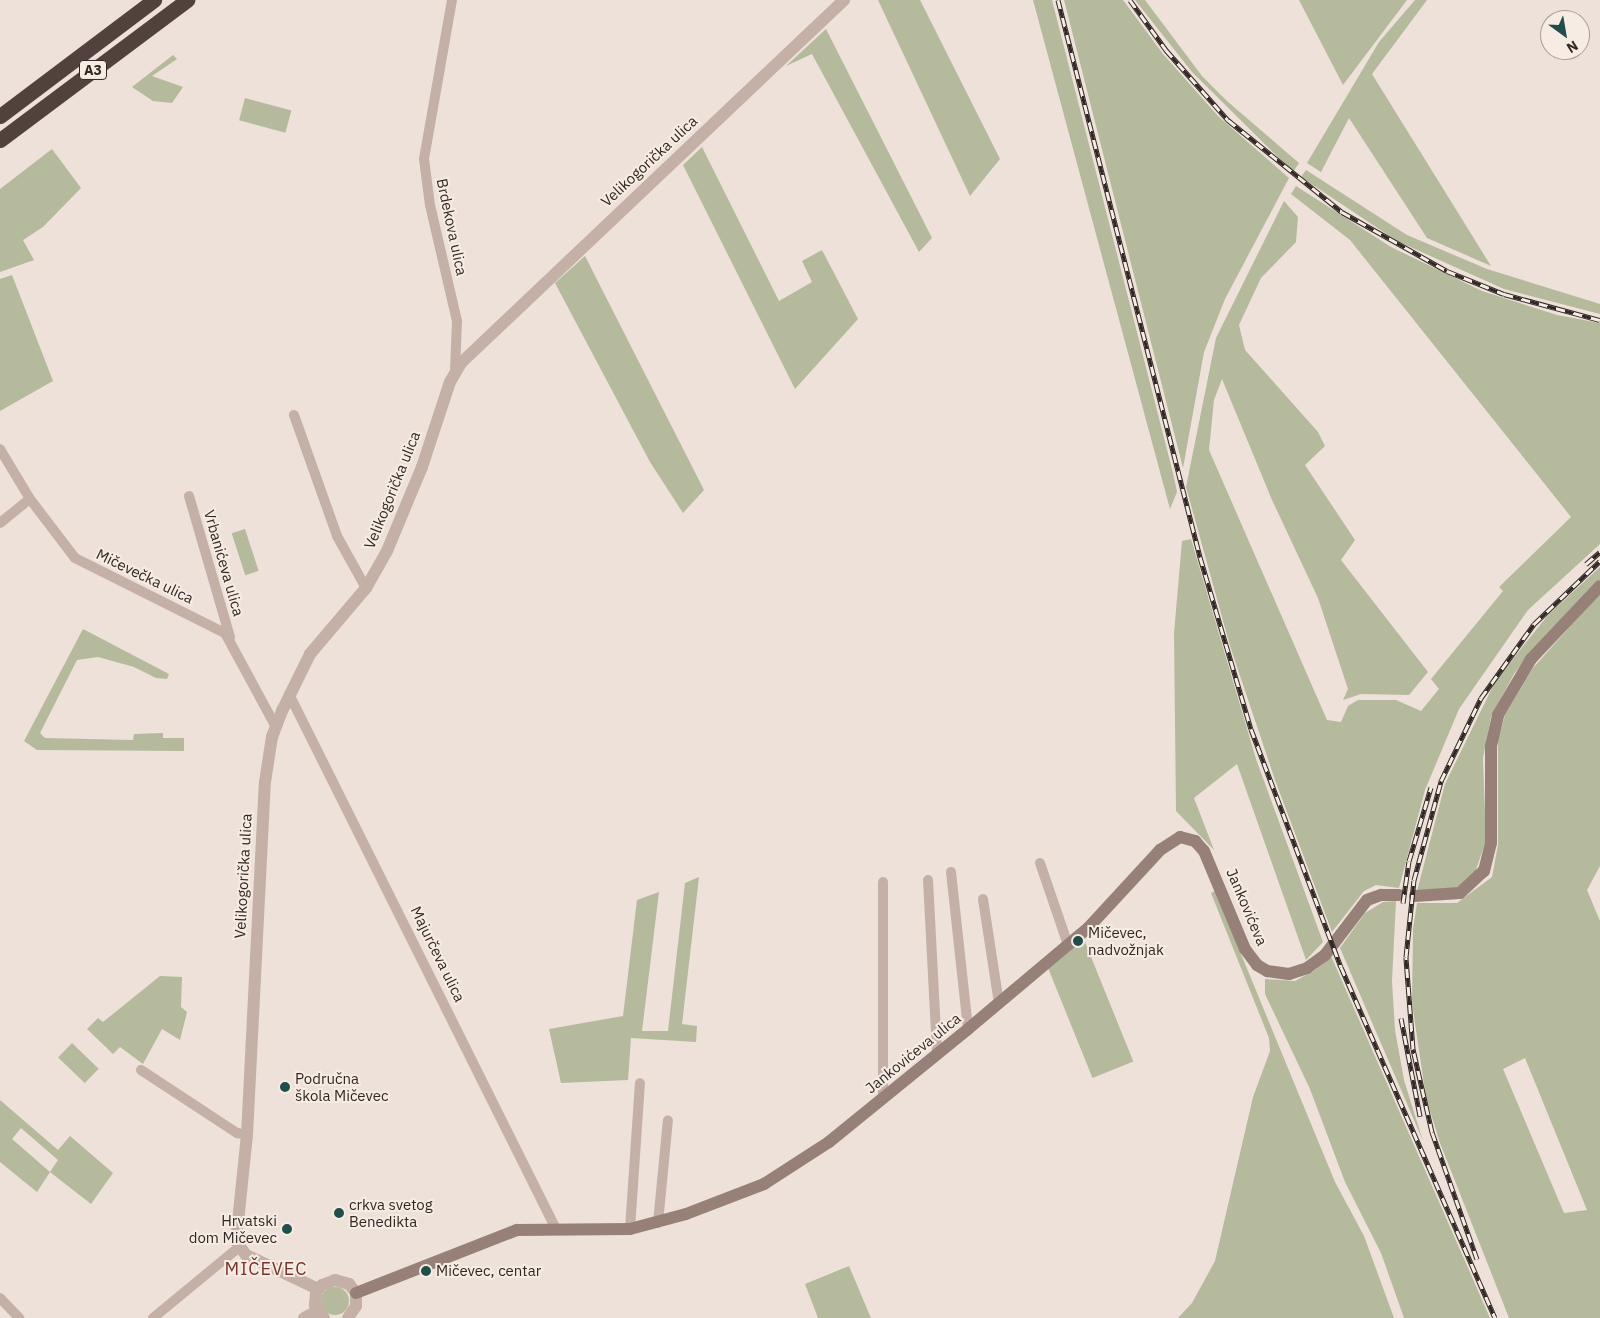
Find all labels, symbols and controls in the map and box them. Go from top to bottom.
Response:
north arrow [1540,10,1590,60]
text: N [1563,37,1581,57]
road number: A3 [78,58,108,82]
street label: Velikogorička ulica [597,112,701,210]
street label: Brdekova ulica [433,177,471,277]
street label: Velikogorička ulica [360,429,424,551]
street label: Vrbanićeva ulica [200,508,248,618]
street label: Mičevečka ulica [93,545,197,607]
street label: Velikogorička ulica [231,813,255,939]
street label: Jankovićeva [1223,866,1271,948]
street label: Majurčeva ulica [407,903,469,1005]
place label: Mičevec, nadvožnjak [1088,923,1164,958]
marker: Mičevec, nadvožnjak [1072,935,1084,947]
street label: Jankovićeva ulica [862,1009,964,1097]
place label: Područna škola Mičevec [295,1069,389,1104]
marker: Područna škola Mičevec [279,1081,291,1093]
place label: crkva svetog Benedikta [349,1195,433,1230]
marker: crkva svetog Benedikta [333,1207,345,1219]
place label: Hrvatski dom Mičevec [189,1211,277,1246]
marker: Hrvatski dom Mičevec [281,1223,293,1235]
district label: MIČEVEC [224,1258,308,1280]
place label: Mičevec, centar [436,1262,541,1280]
marker: Mičevec, centar [420,1265,432,1277]

